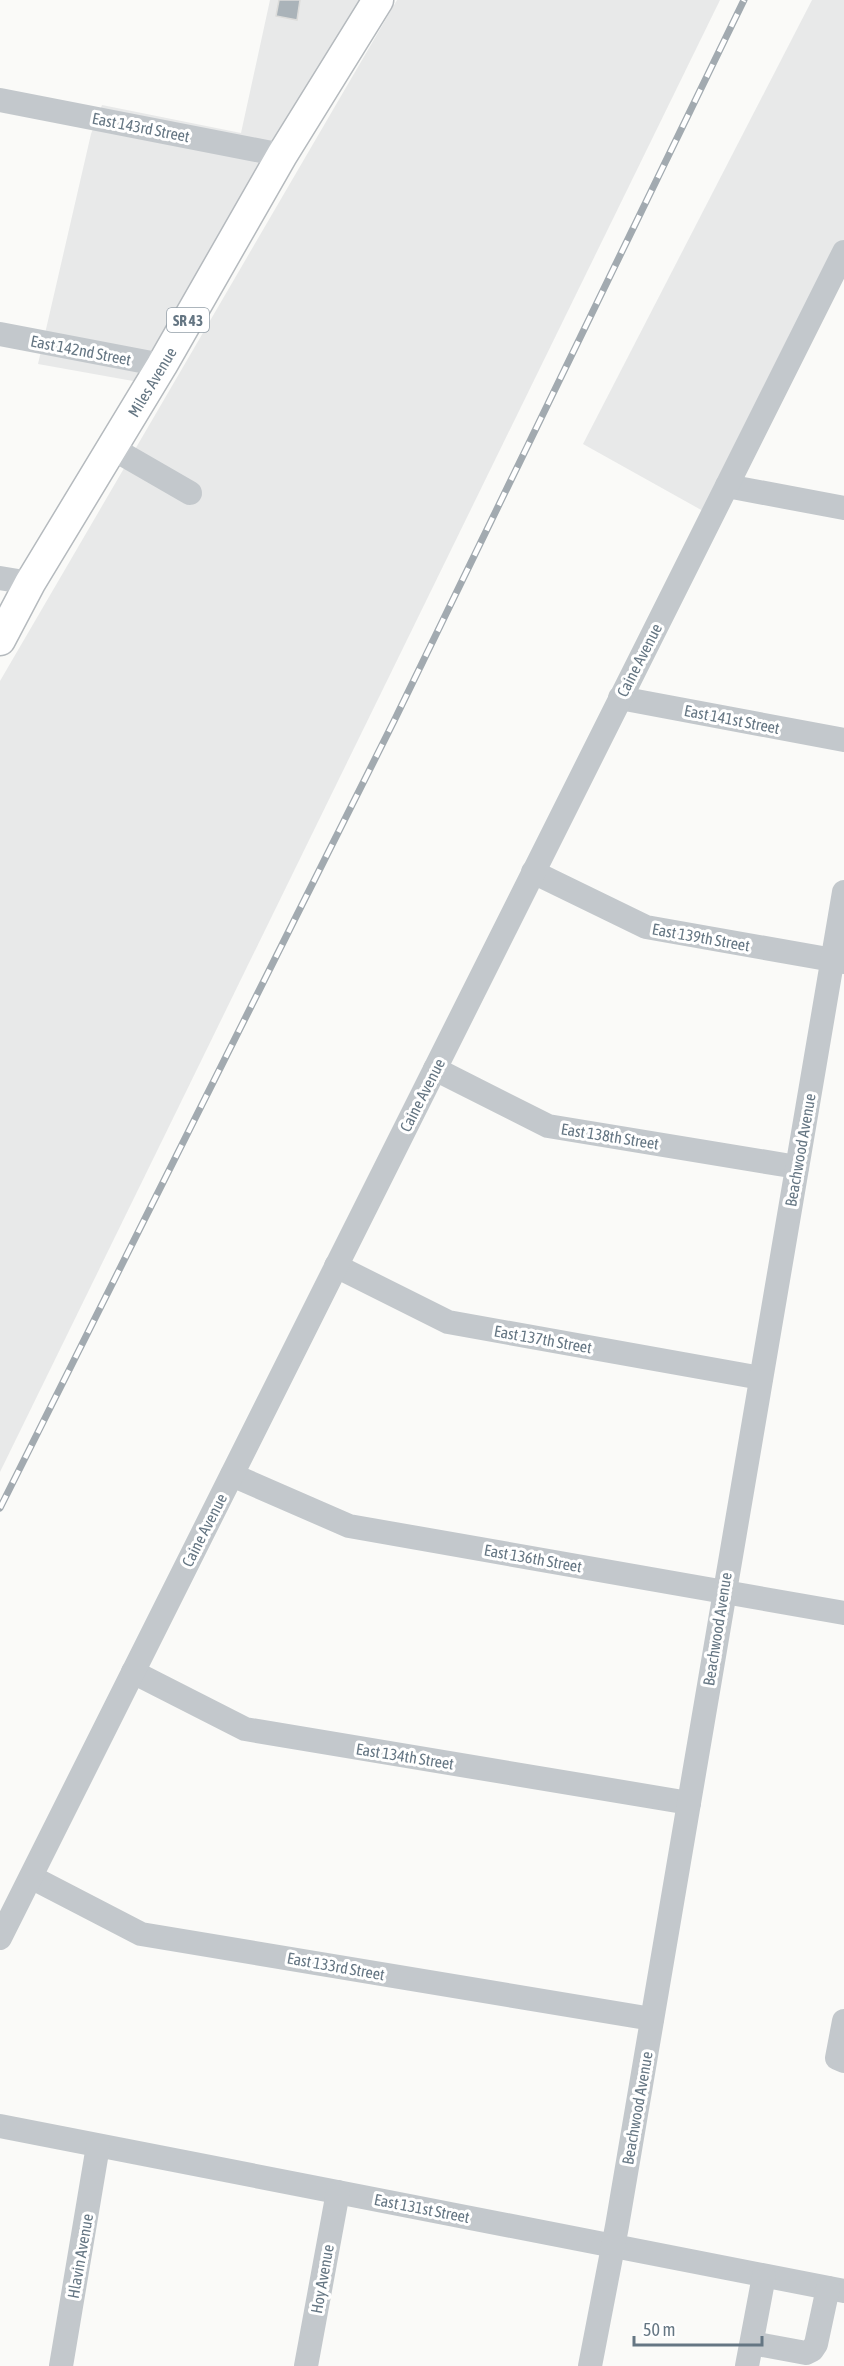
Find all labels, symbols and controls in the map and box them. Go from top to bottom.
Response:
street label: East 143rd Street [91,109,192,145]
road number: SR 43 [167,308,209,332]
street label: East 142nd Street [29,331,133,369]
street label: Miles Avenue [124,344,180,420]
street label: Caine Avenue [613,620,665,700]
street label: East 141st Street [683,701,782,737]
street label: East 139th Street [651,920,752,955]
street label: Caine Avenue [396,1055,448,1135]
street label: Beachwood Avenue [781,1092,819,1208]
street label: East 138th Street [560,1119,661,1153]
street label: East 137th Street [493,1322,594,1357]
street label: Caine Avenue [178,1490,230,1570]
street label: East 136th Street [483,1541,584,1576]
street label: Beachwood Avenue [699,1571,735,1687]
street label: East 134th Street [355,1739,456,1773]
street label: East 133rd Street [286,1949,387,1984]
street label: Beachwood Avenue [618,2050,656,2166]
street label: East 131st Street [373,2190,472,2226]
street label: Hlavin Avenue [64,2212,96,2300]
street label: Hoy Avenue [307,2243,338,2315]
scale bar [634,2309,762,2347]
text: 50 m [643,2319,675,2340]

